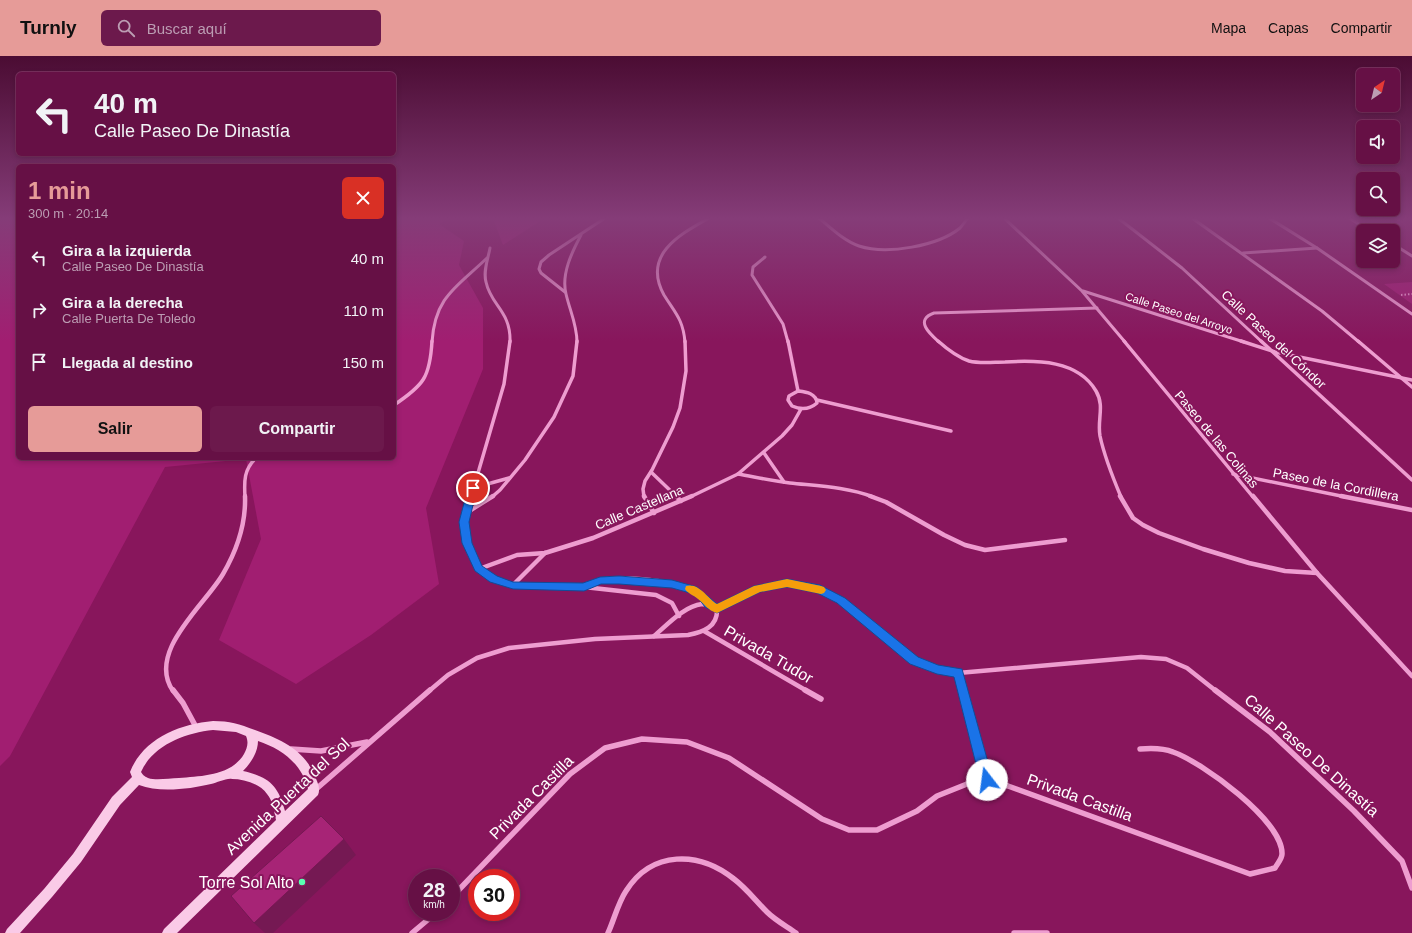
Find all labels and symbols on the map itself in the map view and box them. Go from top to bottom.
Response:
north arrow [1356,68,1400,112]
street label: Calle Paseo del Cóndor [1218,287,1329,392]
street label: Calle Paseo del Arroyo [1124,290,1234,336]
street label: Paseo de las Colinas [1172,388,1262,491]
street label: Paseo de la Cordillera [1272,465,1401,504]
pin [456,471,490,505]
street label: Calle Castellana [593,482,686,533]
street label: Privada Tudor [721,622,817,687]
street label: Calle Paseo De Dinastía [1241,691,1382,820]
street label: Avenida Puerta del Sol [222,735,353,858]
street label: Privada Castilla [486,752,577,843]
position arrow [966,759,1008,801]
street label: Privada Castilla [1025,770,1135,825]
speed limit sign: 30 [468,869,520,921]
place label: Torre Sol Alto [199,874,294,891]
marker: Torre Sol Alto [297,877,307,887]

